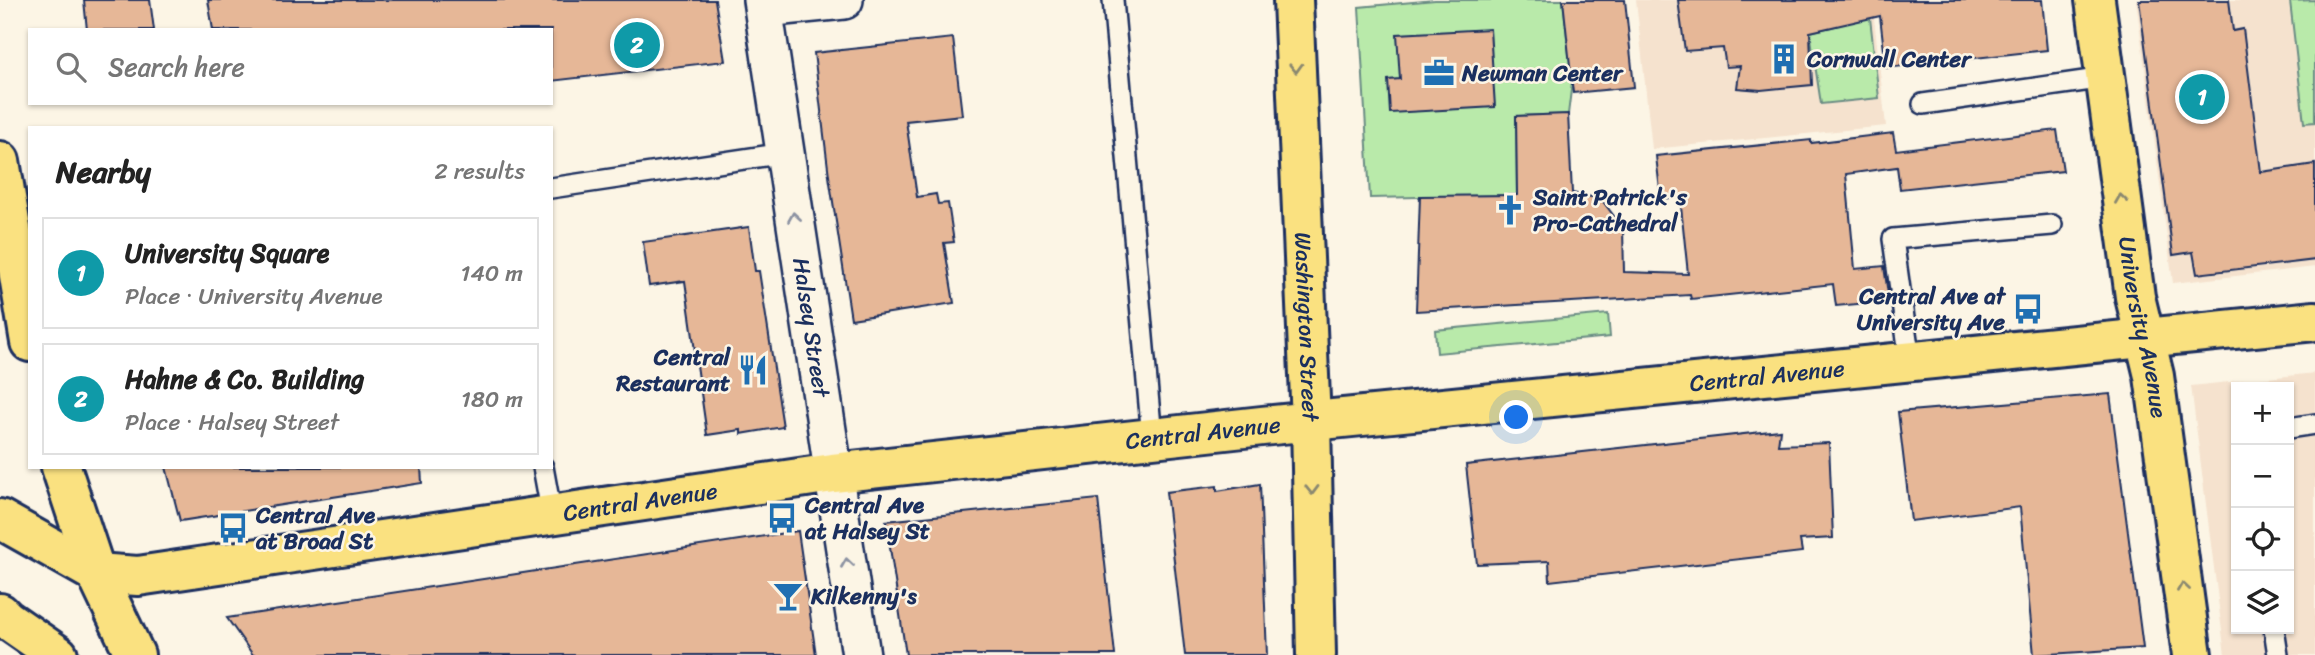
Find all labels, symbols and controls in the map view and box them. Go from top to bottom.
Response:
pin: 2 [614,19,660,71]
search box [28,28,553,105]
place label: Cornwall Center [1806,39,1973,80]
building icon: Cornwall Center [1767,42,1801,76]
text: Search here [108,44,245,90]
icon: search [52,48,90,86]
place label: Newman Center [1461,53,1624,94]
office icon: Newman Center [1422,56,1456,90]
one-way arrow [1288,63,1303,74]
pin: 1 [2179,71,2225,123]
text: Nearby [56,145,151,199]
text: 2 results [434,151,525,192]
place label: Saint Patrick's Pro-Cathedral [1532,177,1688,244]
church icon: Saint Patrick's Pro-Cathedral [1493,193,1527,227]
one-way arrow [2113,193,2128,205]
one-way arrow [787,211,802,223]
text: University Square [125,230,329,276]
street label: Washington Street [1282,231,1332,424]
street label: University Avenue [2107,234,2180,421]
text: 1 [76,253,86,294]
text: 140 m [461,253,523,294]
street label: Halsey Street [781,255,843,402]
text: Place · University Avenue [125,276,383,317]
place label: Central Ave at University Ave [1857,276,2007,343]
bus stop icon: Central Ave at University Ave [2011,292,2045,326]
place label: Central Restaurant [615,337,731,404]
street label: Central Avenue [1688,347,1847,404]
restaurant icon: Central Restaurant [736,353,770,387]
text: Hahne & Co. Building [125,356,365,402]
text: 2 [74,379,88,420]
text: 180 m [461,379,523,420]
map controls [2231,382,2294,634]
button: + [2231,382,2294,445]
your location [1499,400,1533,434]
text: Place · Halsey Street [125,402,339,443]
street label: Central Avenue [1123,404,1283,461]
button: − [2231,445,2294,508]
street label: Central Avenue [560,470,720,533]
place label: Central Ave at Halsey St [804,485,930,552]
one-way arrow [1304,485,1320,496]
place label: Central Ave at Broad St [255,495,376,562]
bus stop icon: Central Ave at Halsey St [765,501,799,535]
button: locate [2231,508,2294,571]
bus stop icon: Central Ave at Broad St [216,511,250,545]
one-way arrow [840,557,855,569]
button: layers [2231,571,2294,634]
place label: Kilkenny's [810,576,917,617]
bar icon: Kilkenny's [771,579,805,613]
one-way arrow [2176,581,2191,593]

